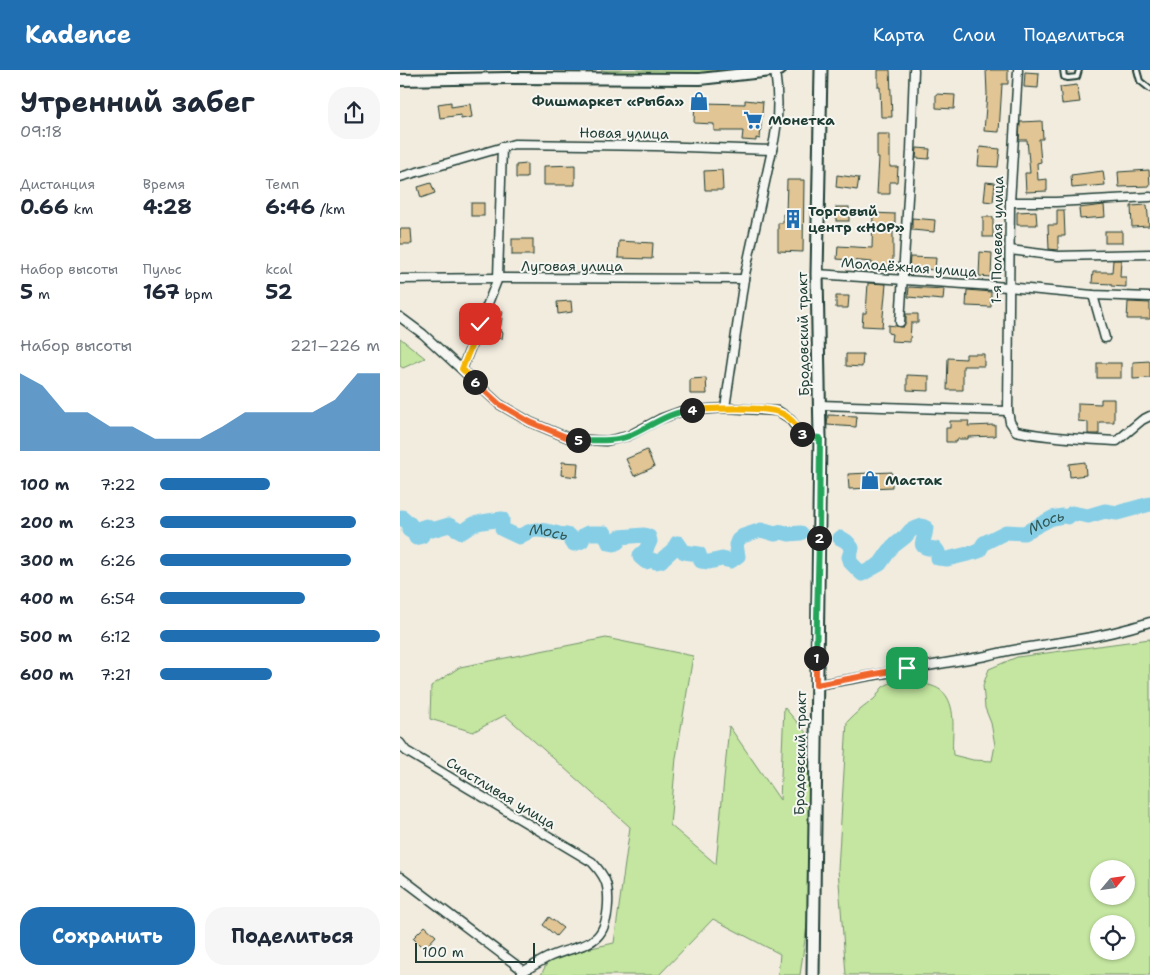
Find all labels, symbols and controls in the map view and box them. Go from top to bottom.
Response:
text: Kadence [25,19,131,51]
text: Карта [873,23,924,47]
text: Слои [952,23,996,47]
text: Поделиться [1024,23,1125,47]
text: Утренний забег [20,83,255,121]
button: share [328,87,380,139]
shop icon: Фишмаркет «Рыба» [688,90,710,112]
place label: Фишмаркет «Рыба» [532,92,684,110]
supermarket icon: Монетка [742,109,764,131]
place label: Монетка [768,111,835,129]
text: 09:18 [20,121,63,142]
street label: Новая улица [579,123,669,143]
text: Дистанция [20,175,95,193]
text: Время [143,175,185,193]
text: Темп [265,175,299,193]
street label: 1-я Полевая улица [987,176,1007,304]
text: 0.66 [20,193,69,221]
text: 4:28 [143,193,192,221]
text: 6:46 [265,193,315,221]
text: km [69,200,93,218]
text: /km [315,200,345,218]
place label: Торговый центр «НОР» [808,202,905,236]
building icon: Торговый центр «НОР» [782,208,804,230]
street label: Молодёжная улица [840,253,978,281]
street label: Луговая улица [521,257,623,275]
text: Набор высоты [20,260,118,278]
text: Пульс [143,260,182,278]
text: kcal [265,260,293,278]
street label: Бродовский тракт [793,271,813,396]
text: 5 [20,278,33,306]
text: 167 [143,278,180,306]
text: 52 [265,278,293,306]
text: m [33,285,50,303]
text: bpm [180,285,213,303]
pin [459,303,501,345]
icon: check [466,310,494,338]
text: Набор высоты [20,335,132,356]
text: 221–226 m [290,335,380,356]
pin: 6 [462,370,488,394]
text: 6 [471,373,480,391]
pin: 4 [680,398,704,422]
text: 4 [688,401,697,419]
pin: 3 [790,422,814,446]
text: 3 [798,425,807,443]
pin: 5 [566,428,590,452]
text: 5 [574,431,583,449]
shop icon: Мастак [859,469,881,491]
place label: Мастак [885,471,943,489]
text: 100 m [20,474,69,495]
text: 7:22 [100,474,136,495]
water label: Мось [1024,506,1066,539]
text: 200 m [20,512,73,533]
text: 6:23 [100,512,136,533]
water label: Мось [528,519,569,545]
pin: 2 [806,526,832,550]
text: 2 [815,529,824,547]
text: 300 m [20,550,74,571]
text: 6:26 [100,550,136,571]
text: 400 m [20,588,74,609]
text: 6:54 [100,588,135,609]
text: 500 m [20,626,72,647]
text: 6:12 [100,626,131,647]
pin: 1 [804,646,828,670]
pin [886,647,928,689]
text: 1 [813,649,820,667]
icon: arrive [893,654,921,682]
text: 600 m [20,664,74,685]
text: 7:21 [100,664,131,685]
street label: Бродовский тракт [790,690,810,815]
street label: Счастливая улица [443,753,559,833]
north arrow [1090,860,1135,905]
map controls [1090,860,1135,960]
button: Сохранить [20,907,195,965]
button: Поделиться [205,907,380,965]
button: locate [1090,915,1135,960]
scale bar [415,940,535,963]
text: 100 m [422,943,464,961]

